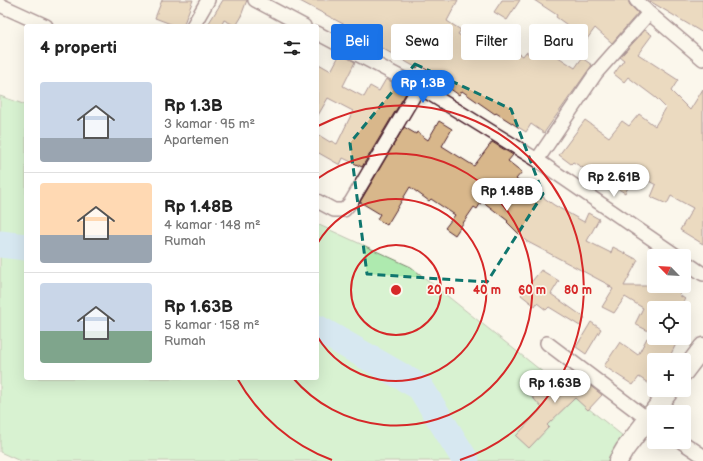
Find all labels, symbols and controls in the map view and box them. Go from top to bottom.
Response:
chip: Beli [331,24,383,60]
chip: Sewa [391,24,453,60]
chip: Filter [461,24,521,60]
chip: Baru [529,24,588,60]
icon: filters [281,37,303,59]
text: 4 properti [40,38,117,58]
pin: Rp 1.3B [386,70,460,104]
text: Rp 1.3B [401,75,445,91]
text: Rp 1.3B [164,96,223,116]
icon: home [72,98,120,146]
text: 3 kamar · 95 m² [164,116,255,132]
text: Apartemen [164,132,229,148]
pin: Rp 2.61B [573,164,655,198]
text: Rp 2.61B [587,169,641,185]
pin: Rp 1.48B [466,178,548,212]
text: Rp 1.48B [481,183,533,199]
text: Rp 1.48B [164,197,233,217]
icon: home [72,199,120,247]
text: 4 kamar · 148 m² [164,217,261,233]
text: Rumah [164,233,206,249]
north arrow [647,249,691,293]
map controls [647,249,691,449]
centre of rings [389,283,403,297]
text: 20 m [427,283,455,298]
text: 40 m [473,283,501,298]
text: 60 m [518,283,546,298]
text: 80 m [564,283,592,298]
text: Rp 1.63B [164,297,233,317]
icon: home [72,299,120,347]
button: locate [647,301,691,345]
text: 5 kamar · 158 m² [164,317,260,333]
text: Rumah [164,333,206,349]
button: + [647,353,691,397]
pin: Rp 1.63B [514,370,596,404]
text: Rp 1.63B [529,375,581,391]
button: − [647,405,691,449]

